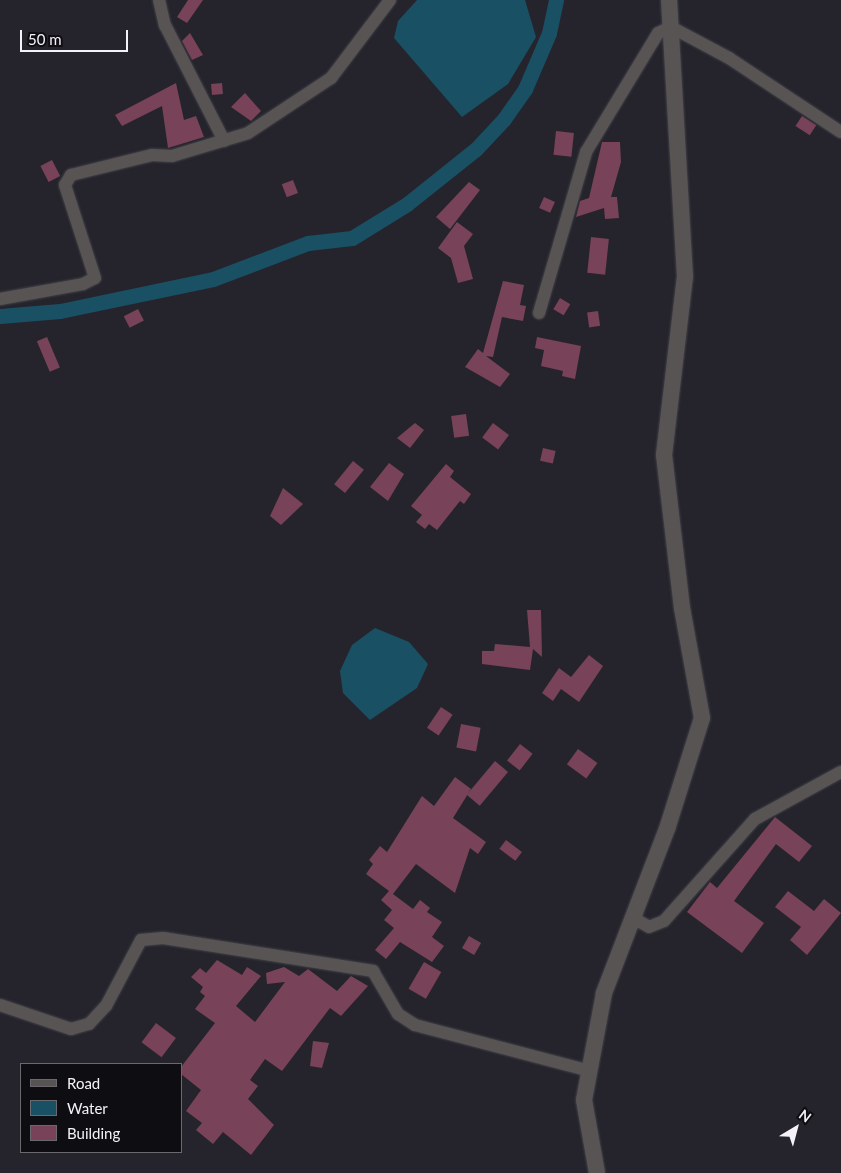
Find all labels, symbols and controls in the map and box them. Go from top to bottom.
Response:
scale bar [22,20,130,52]
text: 50 m [28,30,62,48]
legend [20,1063,182,1153]
text: Road [67,1074,100,1092]
text: Water [67,1099,108,1117]
north arrow [771,1103,821,1153]
text: N [796,1106,815,1126]
text: Building [67,1124,120,1142]

